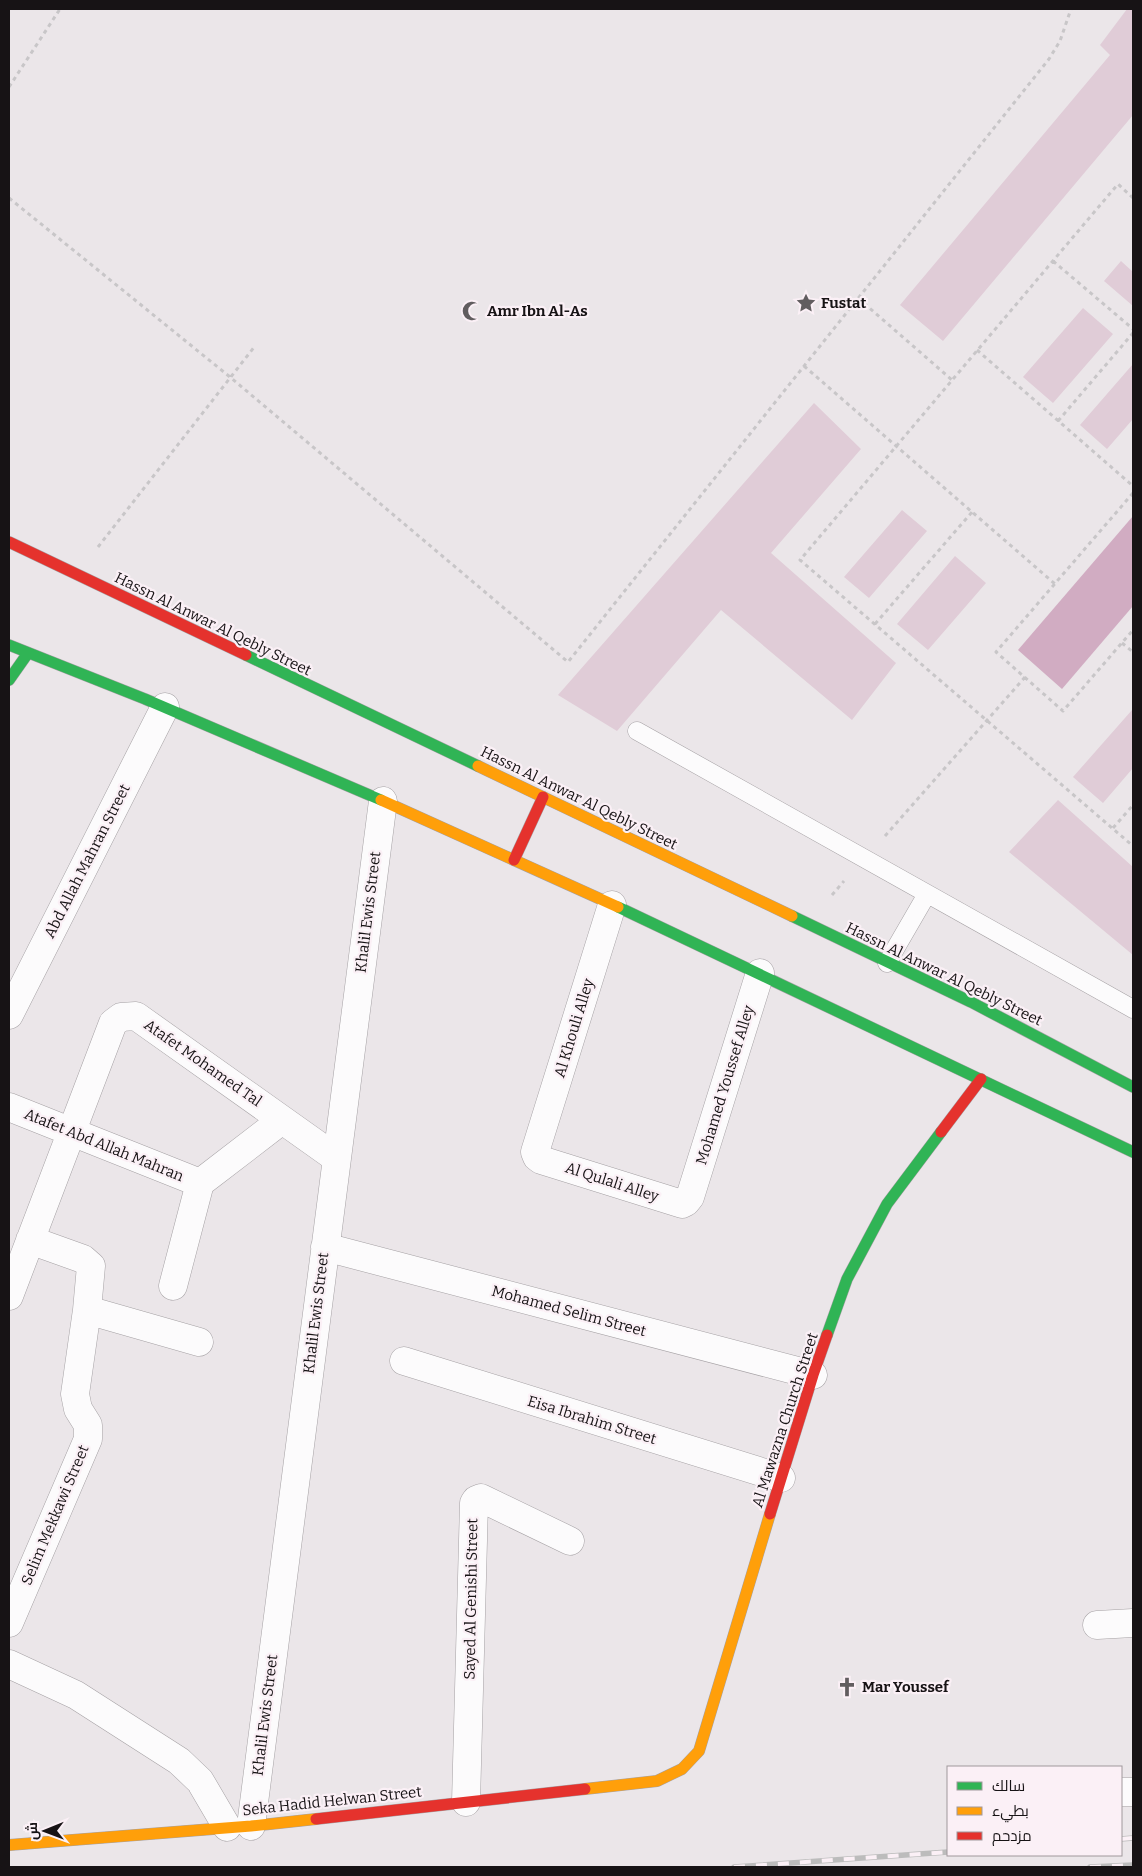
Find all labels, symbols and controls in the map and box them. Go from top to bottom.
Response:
place icon: Fustat [795,292,817,314]
place label: Fustat [821,294,866,312]
mosque icon: Amr Ibn Al-As [461,300,483,322]
place label: Amr Ibn Al-As [487,302,588,320]
street label: Hassn Al Anwar Al Qebly Street [112,568,315,680]
street label: Hassn Al Anwar Al Qebly Street [478,742,681,854]
street label: Abd Allah Mahran Street [40,781,134,941]
street label: Khalil Ewis Street [352,850,384,974]
street label: Hassn Al Anwar Al Qebly Street [843,918,1046,1030]
street label: Al Khouli Alley [550,976,598,1080]
street label: Mohamed Youssef Alley [692,1003,758,1167]
street label: Atafet Mohamed Tal [141,1016,265,1110]
street label: Atafet Abd Allah Mahran [22,1105,187,1185]
street label: Al Qulali Alley [563,1158,661,1206]
street label: Khalil Ewis Street [300,1251,332,1375]
street label: Mohamed Selim Street [490,1282,649,1340]
street label: Al Mawazna Church Street [748,1330,822,1510]
street label: Eisa Ibrahim Street [525,1392,659,1448]
street label: Selim Mekkawi Street [17,1442,93,1588]
street label: Sayed Al Genishi Street [461,1518,481,1680]
street label: Khalil Ewis Street [249,1653,281,1777]
church icon: Mar Youssef [836,1676,858,1698]
place label: Mar Youssef [862,1678,950,1696]
legend [947,1766,1122,1856]
text: سالك [992,1777,1025,1795]
street label: Seka Hadid Helwan Street [241,1783,423,1819]
text: بطيء [992,1802,1029,1823]
north arrow [20,1806,70,1856]
text: ش [24,1822,41,1840]
text: مزدحم [992,1827,1032,1846]

